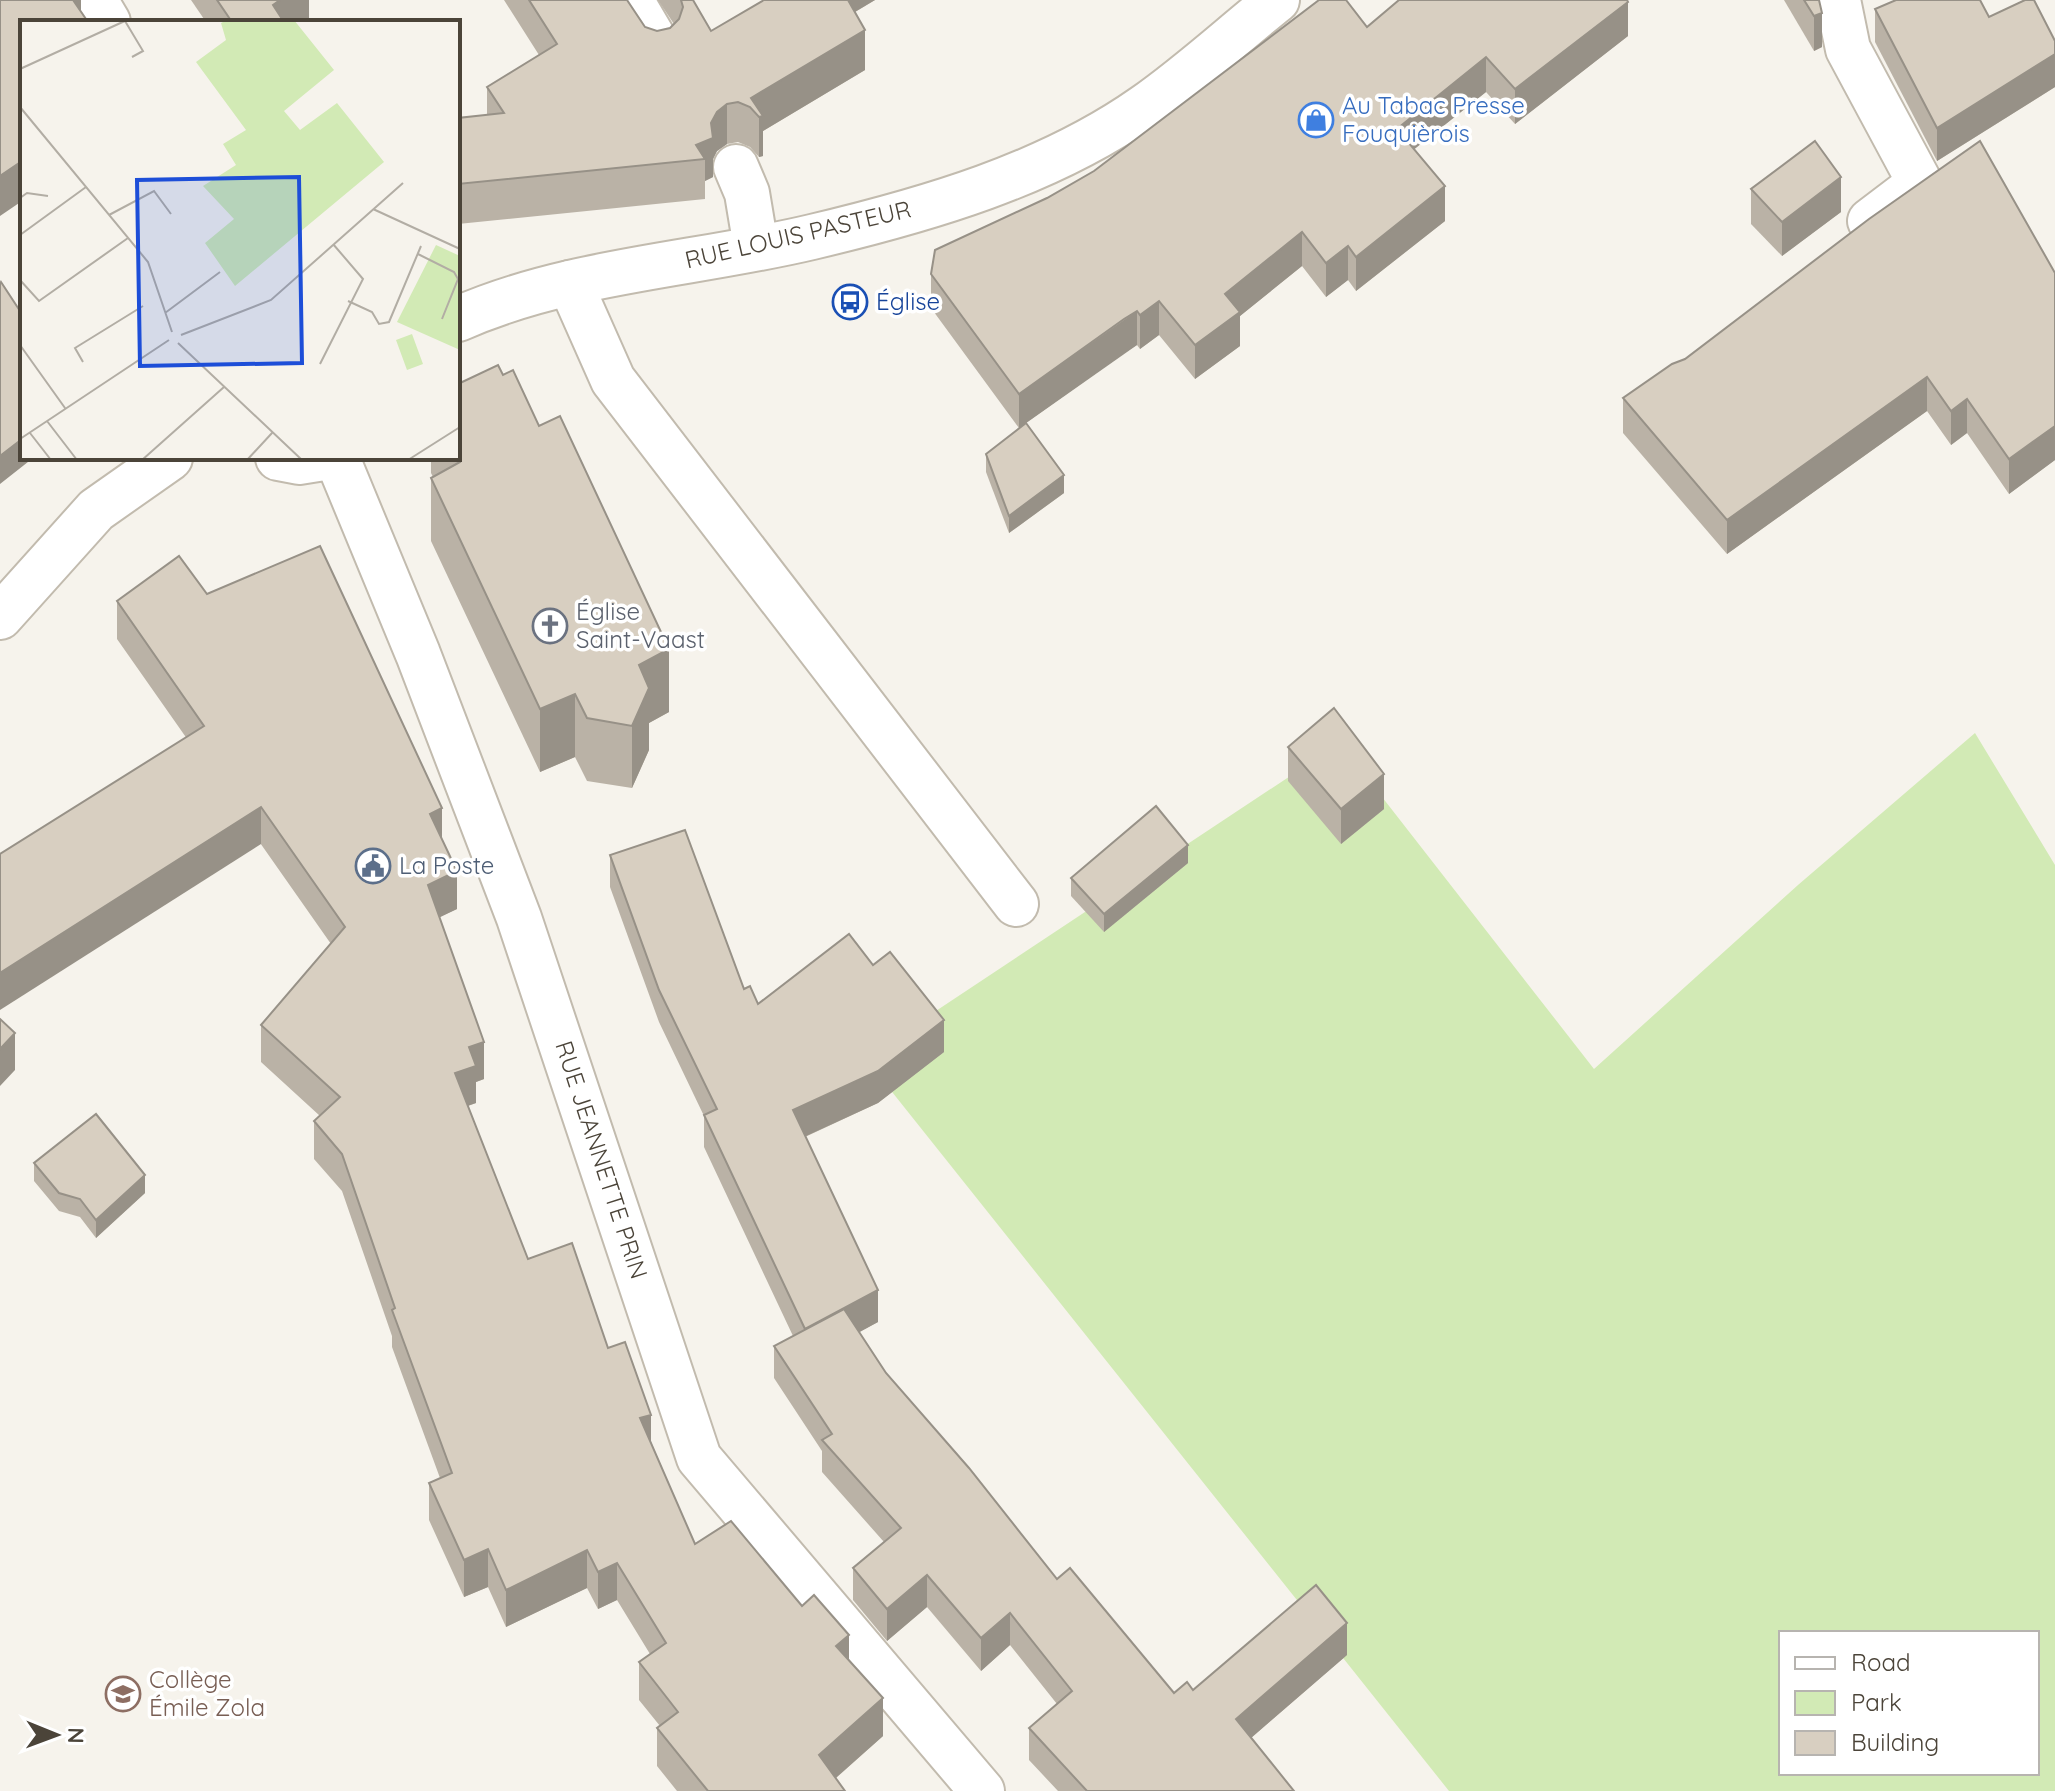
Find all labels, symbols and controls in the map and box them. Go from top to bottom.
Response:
inset map [20,20,460,460]
place label: Au Tabac Presse Fouquièrois [1342,90,1525,148]
shop icon: Au Tabac Presse Fouquièrois [1297,101,1335,139]
street label: RUE LOUIS PASTEUR [682,193,914,275]
bus stop icon: Église [831,283,869,321]
place label: Église [876,286,940,316]
place label: Église Saint-Vaast [576,596,705,654]
church icon: Église Saint-Vaast [531,607,569,645]
public building icon: La Poste [354,847,392,885]
place label: La Poste [399,850,494,880]
street label: RUE JEANNETTE PRIN [549,1037,655,1282]
legend [1779,1631,2039,1775]
text: Road [1851,1647,1911,1677]
place label: Collège Émile Zola [149,1664,265,1722]
school or university icon: Collège Émile Zola [104,1675,142,1713]
text: Park [1851,1687,1902,1717]
north arrow [16,1695,96,1775]
text: N [62,1727,90,1744]
text: Building [1851,1727,1939,1757]

